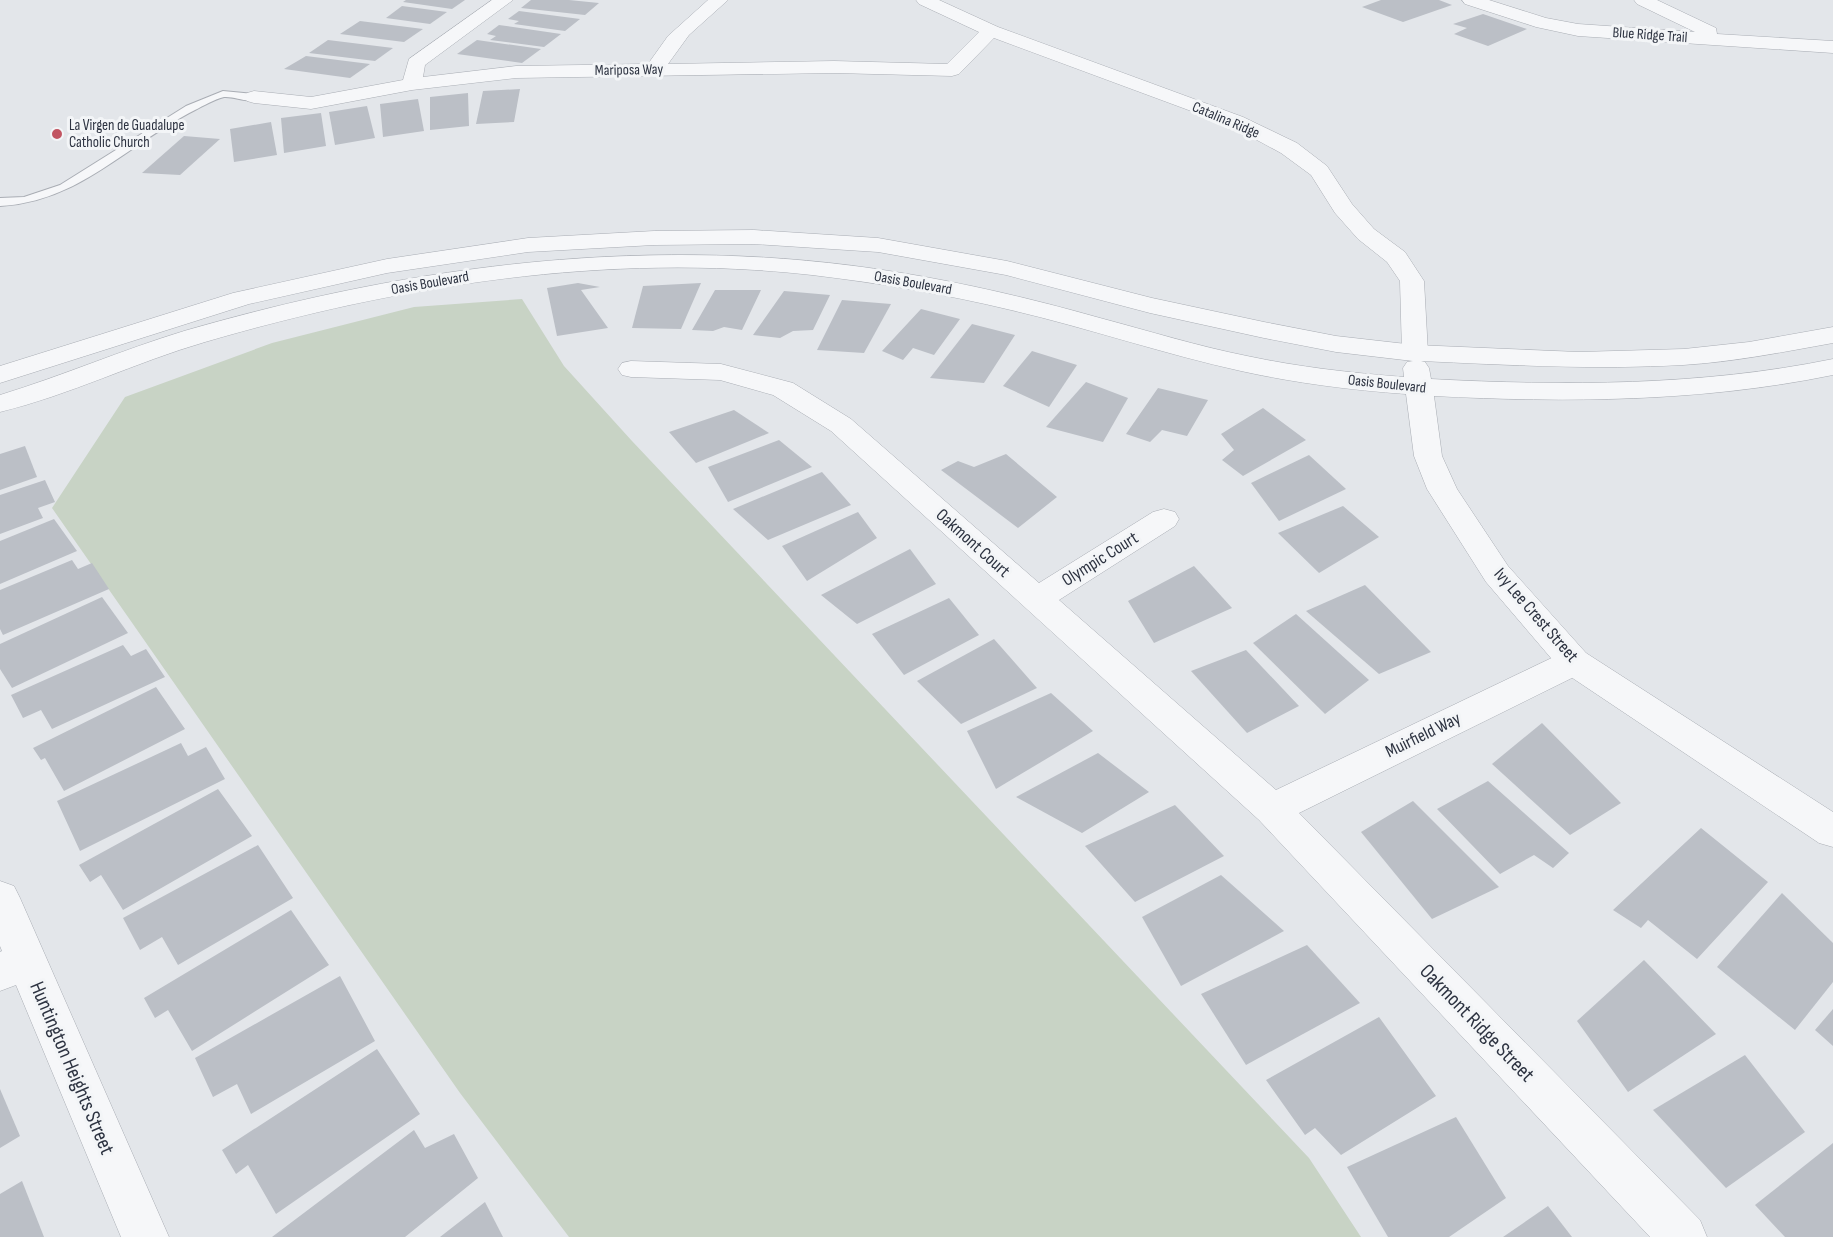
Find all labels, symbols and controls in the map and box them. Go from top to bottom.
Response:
street label: Blue Ridge Trail [1612,23,1688,47]
street label: Mariposa Way [595,60,664,80]
street label: Catalina Ridge [1189,97,1263,143]
place label: La Virgen de Guadalupe Catholic Church [69,116,184,152]
marker: La Virgen de Guadalupe Catholic Church [50,127,64,141]
street label: Oasis Boulevard [390,267,470,299]
street label: Oasis Boulevard [873,267,953,299]
street label: Oasis Boulevard [1347,370,1427,398]
street label: Oakmont Court [932,504,1015,582]
street label: Olympic Court [1058,527,1142,591]
street label: Ivy Lee Crest Street [1489,564,1583,667]
street label: Muirfield Way [1382,708,1464,762]
street label: Oakmont Ridge Street [1414,959,1540,1087]
street label: Huntington Heights Street [24,978,120,1158]

